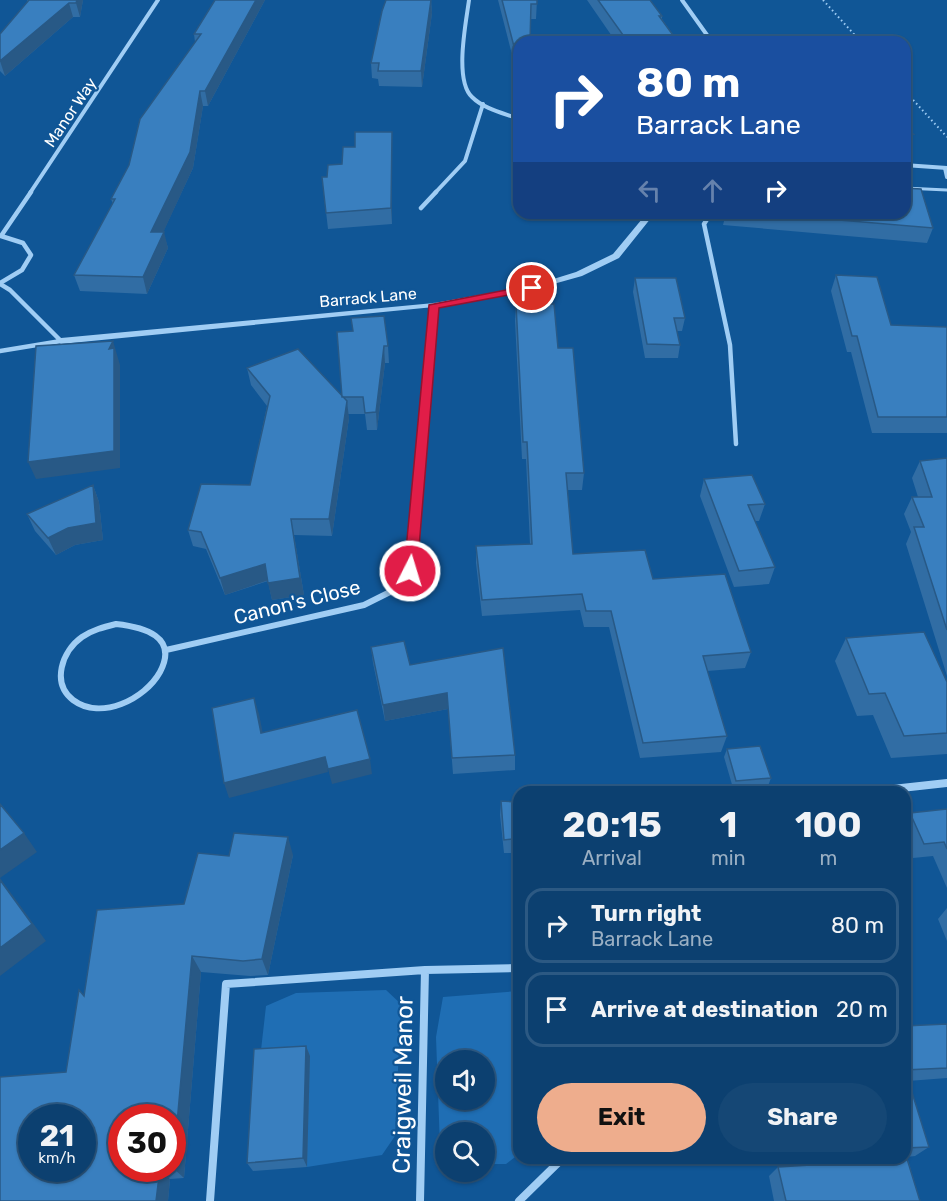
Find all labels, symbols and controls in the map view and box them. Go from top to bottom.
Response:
text: 80 m [636,58,740,108]
icon: right [537,60,615,138]
street label: Manor Way [40,74,101,151]
text: Barrack Lane [636,109,801,141]
icon: left [633,174,666,207]
icon: ahead [696,174,729,207]
icon: right [759,174,792,207]
pin [506,262,557,313]
icon: arrive [515,271,548,304]
street label: Barrack Lane [319,284,418,311]
position arrow [378,539,442,603]
street label: Canon's Close [231,575,363,629]
text: 20:15 [562,803,662,846]
text: 1 [719,803,737,846]
text: 100 [795,803,862,846]
text: Arrival [582,846,642,870]
text: min [711,846,746,870]
text: m [819,846,837,870]
text: Turn right [591,900,701,927]
icon: right [540,909,573,942]
text: 80 m [831,912,884,939]
text: Barrack Lane [591,927,713,951]
icon: arrive [540,993,573,1026]
street label: Craigweil Manor [387,996,419,1174]
text: Arrive at destination [591,996,818,1023]
text: 20 m [836,996,888,1023]
map controls [435,1050,495,1182]
button: sound [435,1050,495,1110]
button: Exit [537,1083,706,1152]
button: Share [718,1083,887,1152]
speed limit sign: 30 [108,1104,186,1182]
text: 21 [40,1118,74,1154]
button: search [435,1122,495,1182]
text: km/h [38,1149,76,1167]

